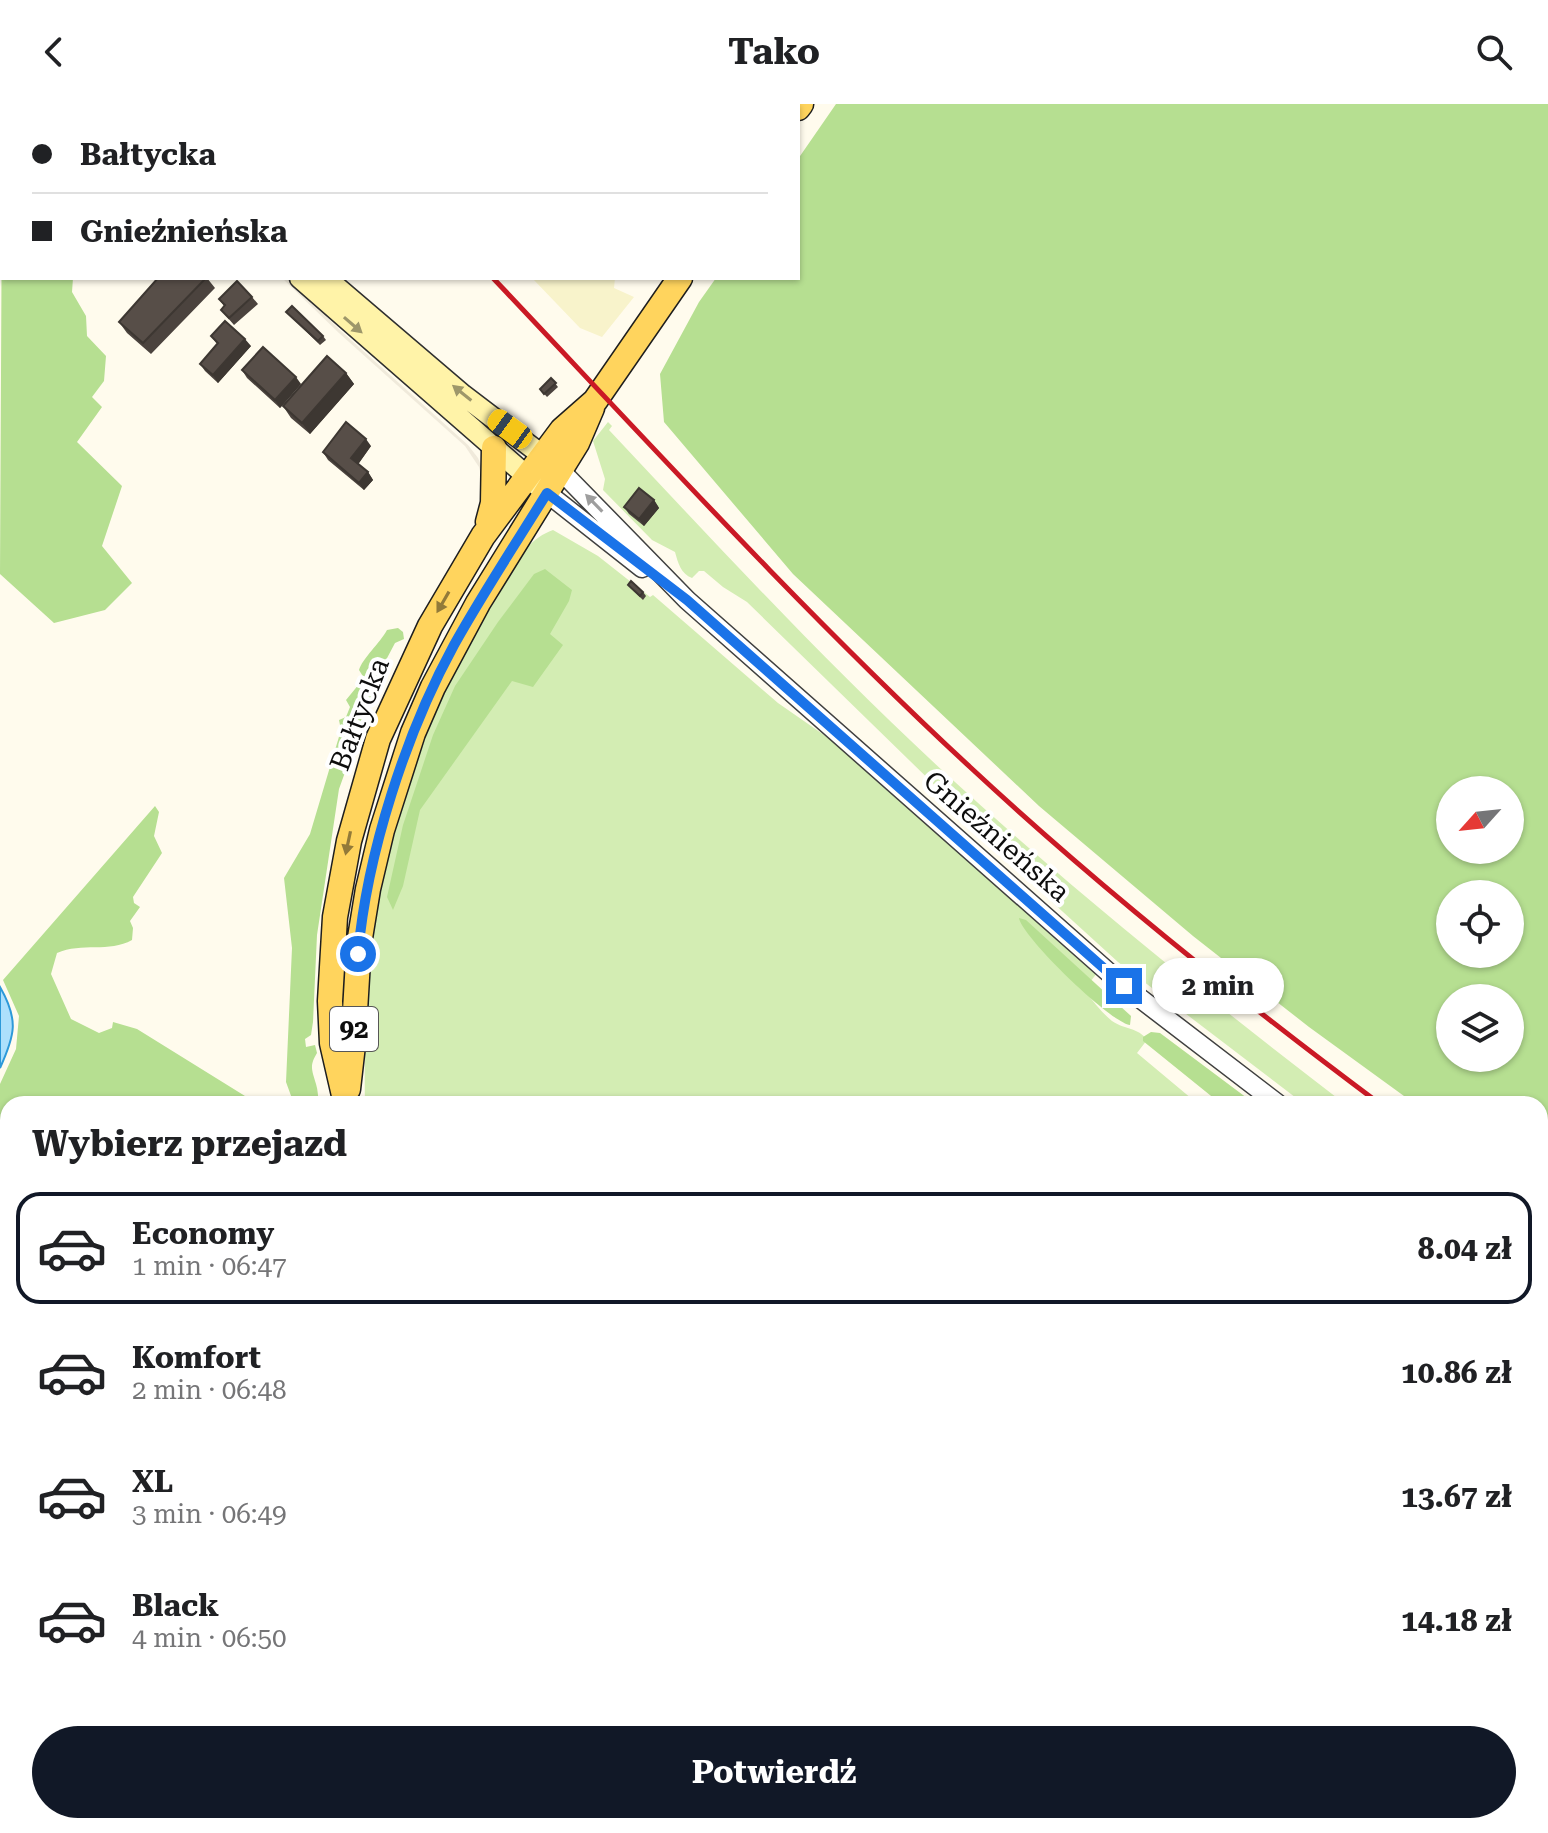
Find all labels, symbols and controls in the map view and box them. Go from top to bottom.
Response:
icon: back [32,30,76,74]
icon: search [1472,30,1516,74]
text: Tako [728,31,820,73]
text: Bałtycka [80,137,216,172]
text: Gnieźnieńska [80,214,288,249]
one-way arrow [344,315,363,333]
one-way arrow [452,385,472,401]
car [484,405,536,453]
one-way arrow [586,494,604,513]
one-way arrow [436,591,450,614]
street label: Bałtycka [323,653,396,775]
street label: Gnieźnieńska [917,764,1077,909]
north arrow [1436,776,1524,864]
map controls [1436,776,1524,1072]
one-way arrow [341,831,354,856]
button: locate [1436,880,1524,968]
route start [340,936,376,972]
callout: 2 min [1152,958,1284,1014]
route end [1106,968,1142,1004]
text: 2 min [1182,971,1254,1001]
button: layers [1436,984,1524,1072]
road number: 92 [330,1007,378,1051]
text: Wybierz przejazd [32,1123,347,1165]
icon: car [36,1212,108,1284]
text: Economy [132,1216,274,1251]
text: 8.04 zł [1418,1231,1512,1266]
text: 1 min · 06:47 [132,1251,287,1281]
icon: car [36,1336,108,1408]
text: Komfort [132,1340,261,1375]
text: 10.86 zł [1401,1355,1512,1390]
text: 2 min · 06:48 [132,1375,287,1405]
icon: car [36,1460,108,1532]
text: XL [132,1464,173,1499]
text: 13.67 zł [1401,1479,1512,1514]
text: 3 min · 06:49 [132,1499,287,1529]
icon: car [36,1584,108,1656]
text: Black [132,1588,219,1623]
text: 14.18 zł [1401,1603,1512,1638]
text: 4 min · 06:50 [132,1623,287,1653]
button: Potwierdź [32,1726,1516,1818]

